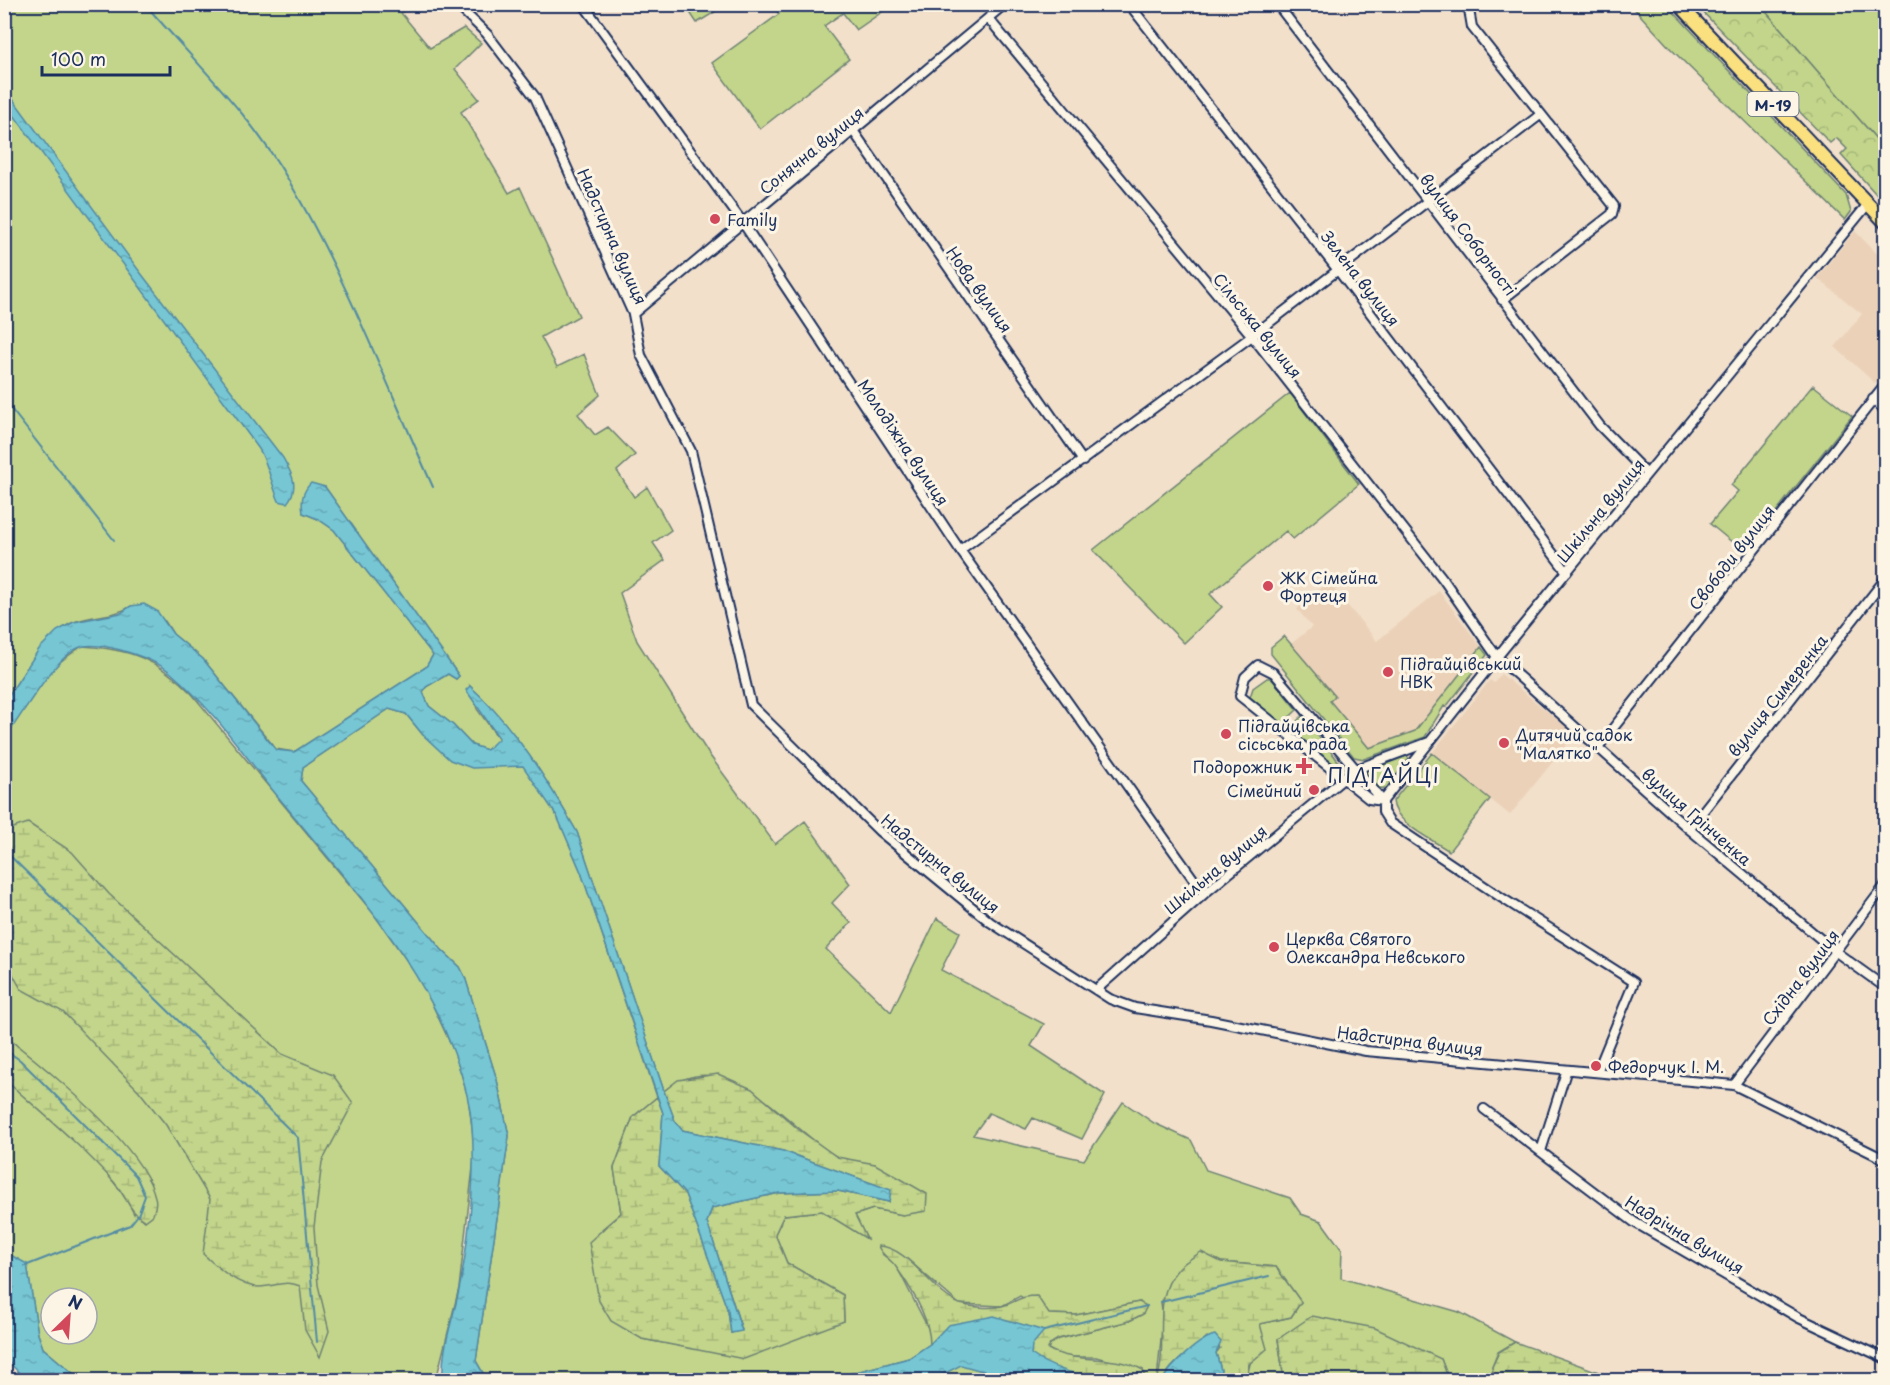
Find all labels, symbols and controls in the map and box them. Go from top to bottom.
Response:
scale bar [42,39,170,77]
text: 100 m [51,45,106,72]
road number: М-19 [1748,92,1798,116]
street label: Сонячна вулиця [754,100,868,200]
street label: Надстирна вулиця [572,164,654,308]
street label: вулиця Соборності [1415,168,1523,300]
place label: Family [727,207,777,231]
marker: Family [708,212,722,226]
street label: Зелена вулиця [1316,225,1406,331]
street label: Нова вулиця [941,241,1019,337]
street label: Сільська вулиця [1208,267,1308,383]
street label: Молодіжна вулиця [853,374,955,510]
street label: Шкільна вулиця [1550,453,1650,567]
street label: Свободи вулиця [1682,499,1780,615]
place label: ЖК Сімейна Фортеця [1280,565,1377,607]
marker: ЖК Сімейна Фортеця [1261,579,1275,593]
street label: вулиця Симеренка [1721,629,1833,761]
place label: Підгайцівський НВК [1400,651,1521,693]
marker: Підгайцівський НВК [1381,665,1395,679]
place label: Підгайцівська сісьська рада [1238,713,1350,755]
place label: Дитячий садок "Малятко" [1515,722,1633,764]
marker: Підгайцівська сісьська рада [1219,727,1233,741]
marker: Дитячий садок "Малятко" [1497,736,1511,750]
place label: Подорожник [1193,754,1292,778]
marker: Подорожник [1297,759,1311,773]
district label: ПІДГАЙЦІ [1328,760,1440,790]
street label: вулиця Грінченка [1637,762,1757,871]
place label: Сімейний [1227,778,1302,802]
marker: Сімейний [1307,783,1321,797]
street label: Надстирна вулиця [877,808,1005,918]
street label: Шкільна вулиця [1158,819,1272,919]
street label: Східна вулиця [1756,924,1844,1030]
place label: Церква Святого Олександра Невського [1286,926,1465,968]
marker: Церква Святого Олександра Невського [1267,940,1281,954]
street label: Надстирна вулиця [1336,1019,1484,1061]
place label: Федорчук І. М. [1608,1054,1724,1078]
marker: Федорчук І. М. [1589,1059,1603,1073]
street label: Надрічна вулиця [1621,1189,1749,1279]
north arrow [39,1286,99,1346]
text: N [65,1288,87,1315]

